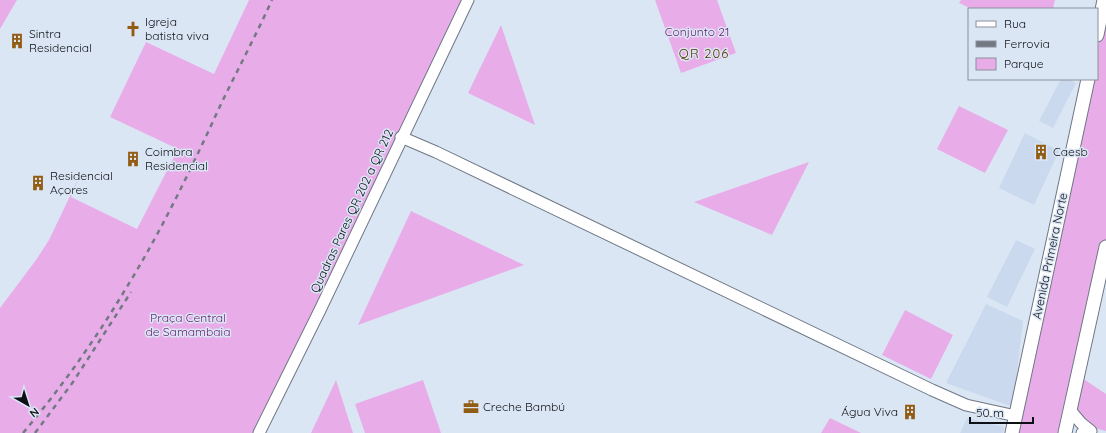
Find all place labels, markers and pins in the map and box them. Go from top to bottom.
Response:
place label: Igreja batista viva [145,14,209,43]
church icon: Igreja batista viva [124,20,142,38]
place label: Sintra Residencial [29,26,92,55]
building icon: Sintra Residencial [8,32,26,50]
building icon: Caesb [1032,143,1050,161]
place label: Coimbra Residencial [145,144,208,173]
place label: Caesb [1053,144,1088,159]
building icon: Coimbra Residencial [124,150,142,168]
place label: Residencial Açores [50,168,113,197]
building icon: Residencial Açores [29,174,47,192]
office icon: Creche Bambú [462,398,480,416]
place label: Creche Bambú [483,399,565,414]
building icon: Água Viva [901,403,919,421]
place label: Água Viva [841,404,898,419]

